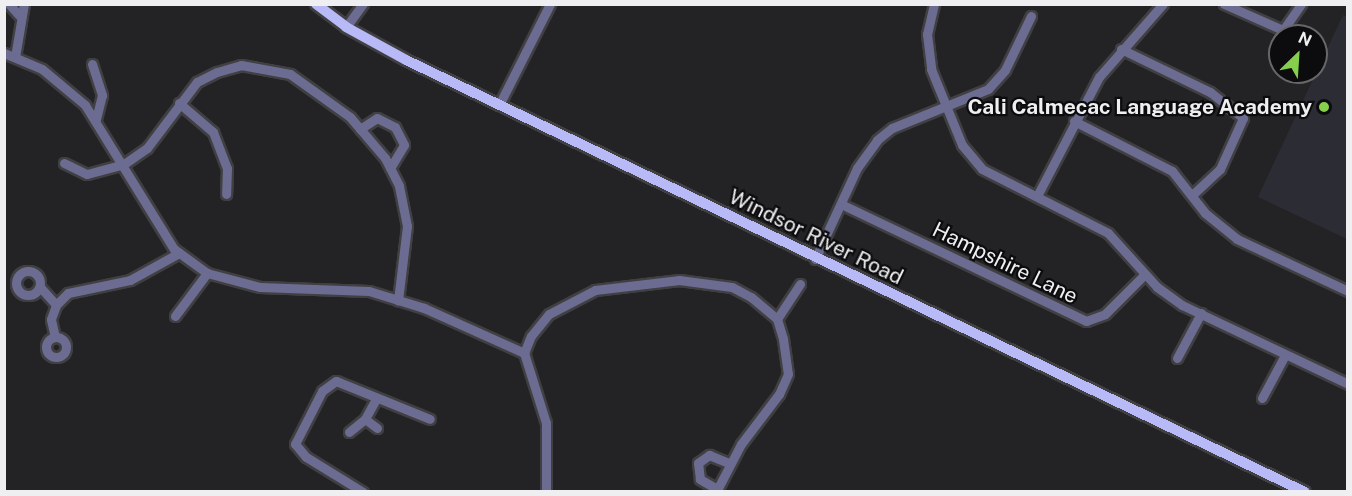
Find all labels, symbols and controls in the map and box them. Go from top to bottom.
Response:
north arrow [1268,24,1328,84]
text: N [1295,28,1315,50]
place label: Cali Calmecac Language Academy [967,94,1312,120]
marker: Cali Calmecac Language Academy [1317,100,1331,114]
street label: Windsor River Road [725,184,907,290]
street label: Hampshire Lane [928,217,1082,309]

